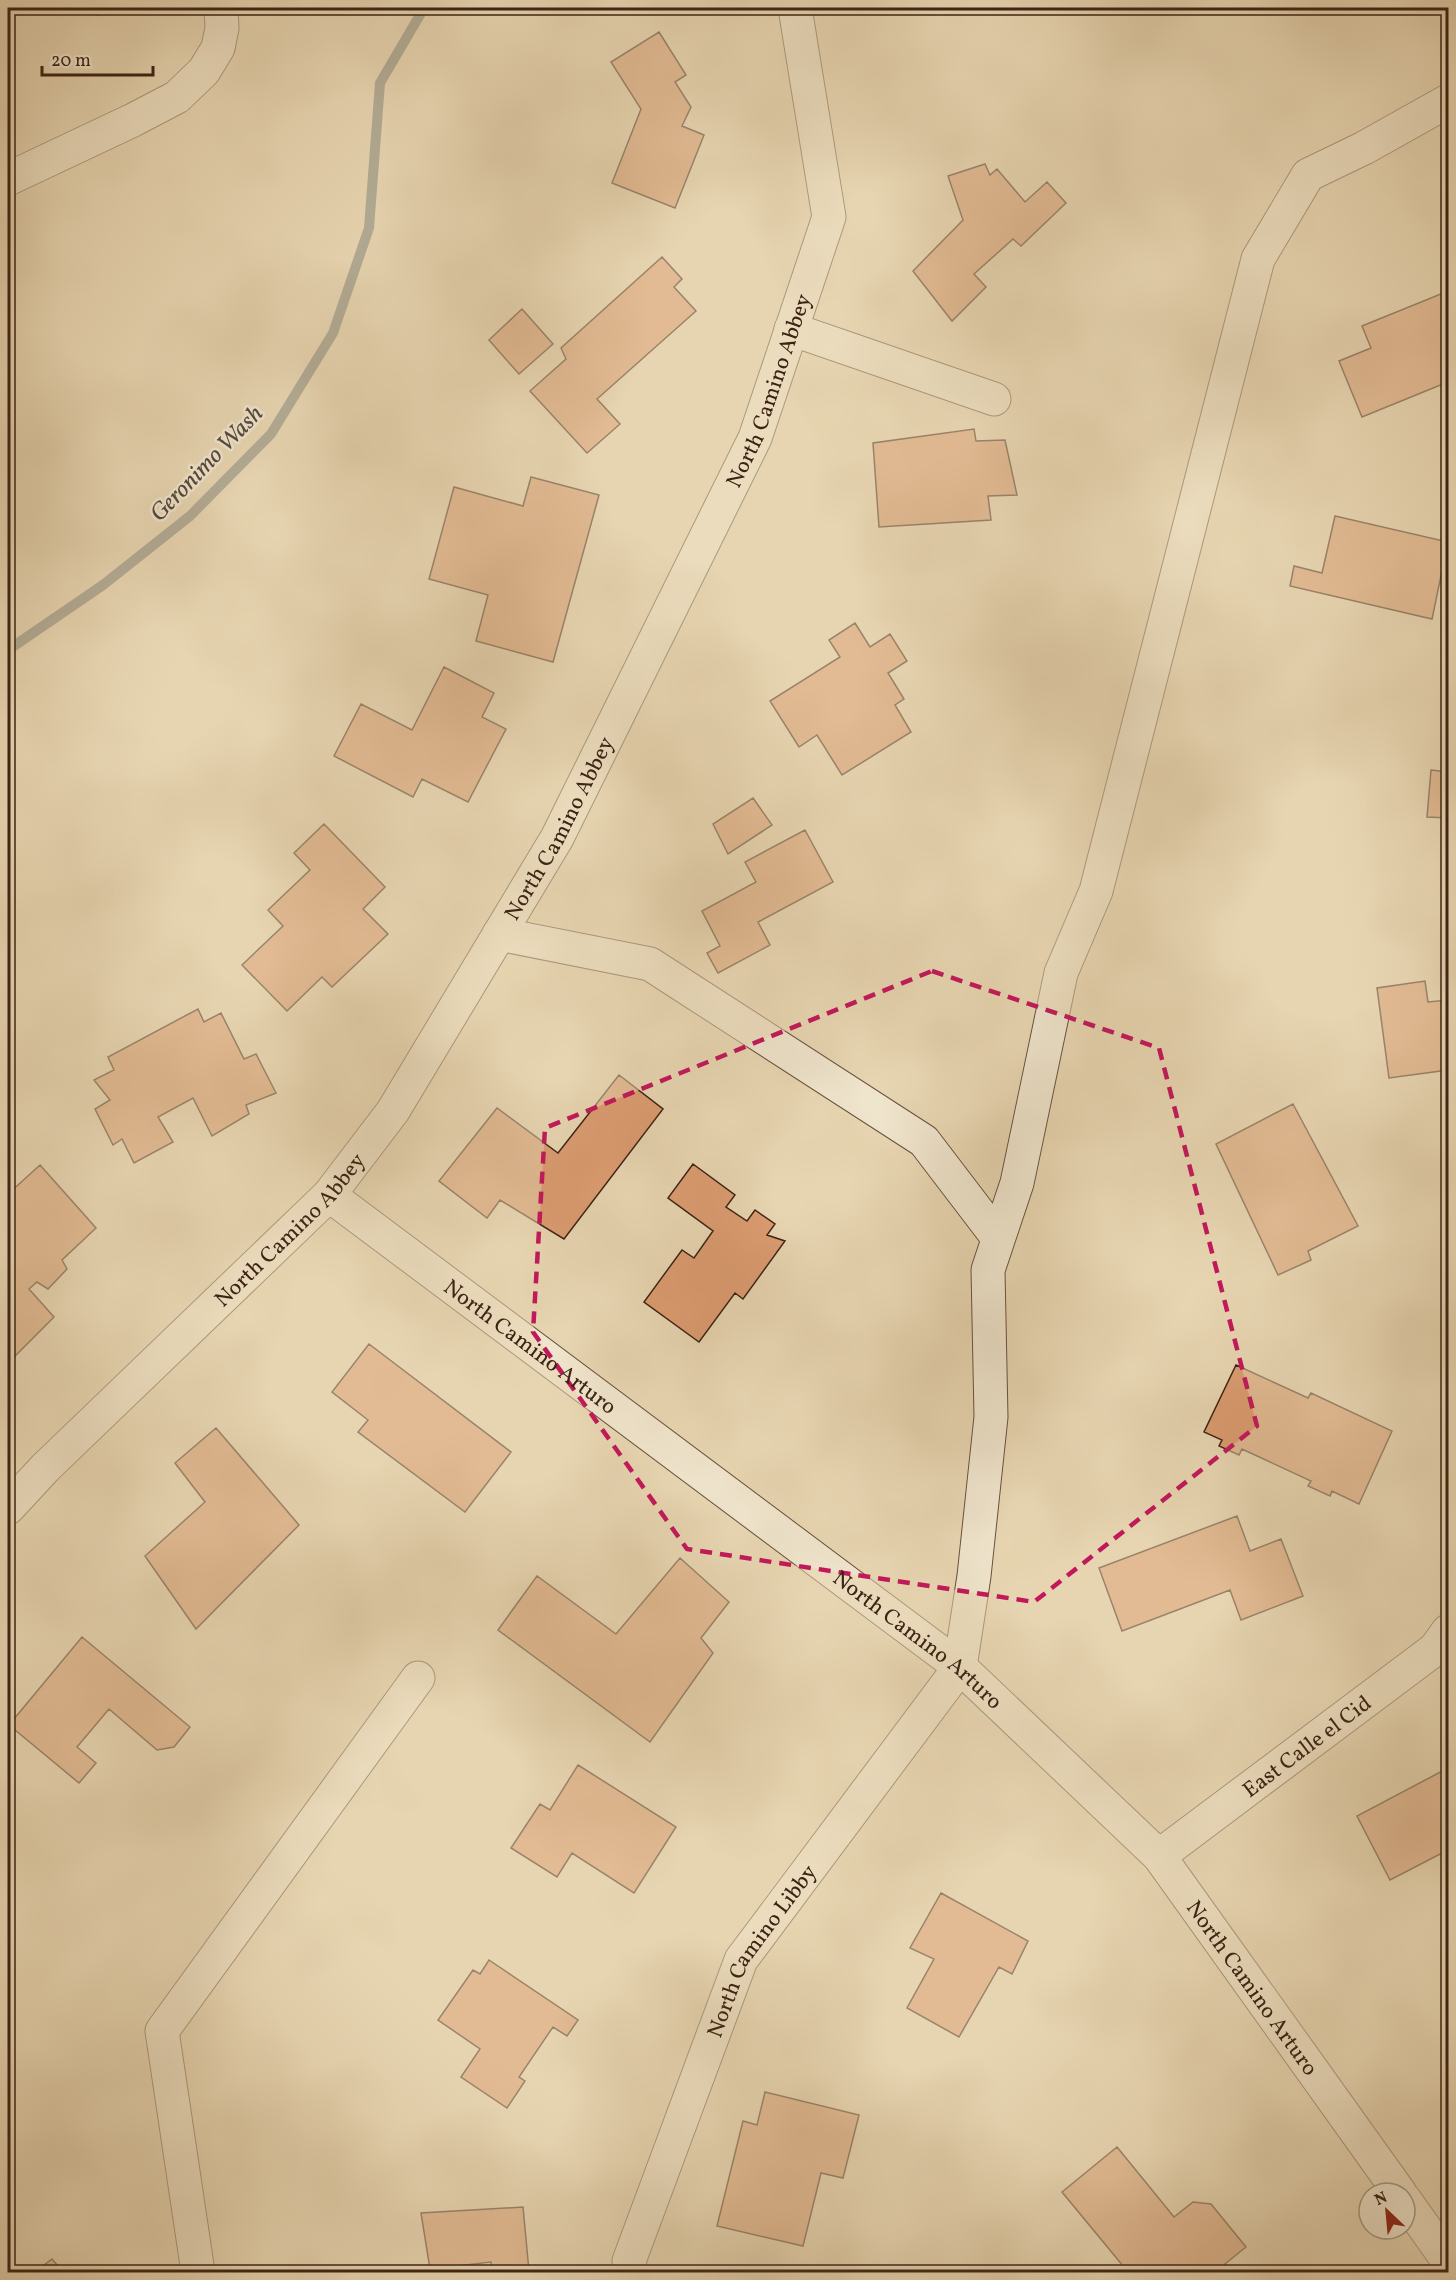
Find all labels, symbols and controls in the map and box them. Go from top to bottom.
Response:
scale bar [42,39,153,77]
text: 20 m [51,49,91,74]
street label: North Camino Abbey [720,290,820,494]
water label: Geronimo Wash [143,398,272,530]
street label: North Camino Abbey [498,732,623,927]
street label: North Camino Abbey [208,1147,374,1315]
street label: North Camino Arturo [436,1273,622,1423]
street label: North Camino Arturo [825,1564,1008,1718]
street label: East Calle el Cid [1237,1689,1379,1806]
street label: North Camino Libby [700,1859,825,2042]
street label: North Camino Arturo [1178,1895,1324,2083]
north arrow [1357,2181,1417,2241]
text: N [1371,2187,1392,2212]

